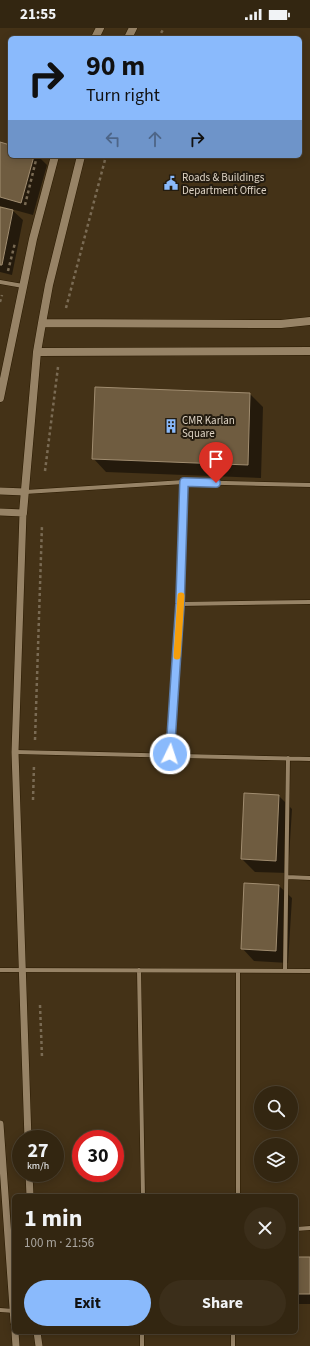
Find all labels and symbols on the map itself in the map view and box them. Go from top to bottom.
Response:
place label: Roads & Buildings Department Office [182,170,267,198]
public building icon: Roads & Buildings Department Office [163,175,179,191]
place label: CMR Karlan Square [182,413,235,441]
building icon: CMR Karlan Square [163,418,179,434]
pin [199,442,233,483]
position arrow [149,733,191,775]
speed limit sign: 30 [72,1130,124,1182]

